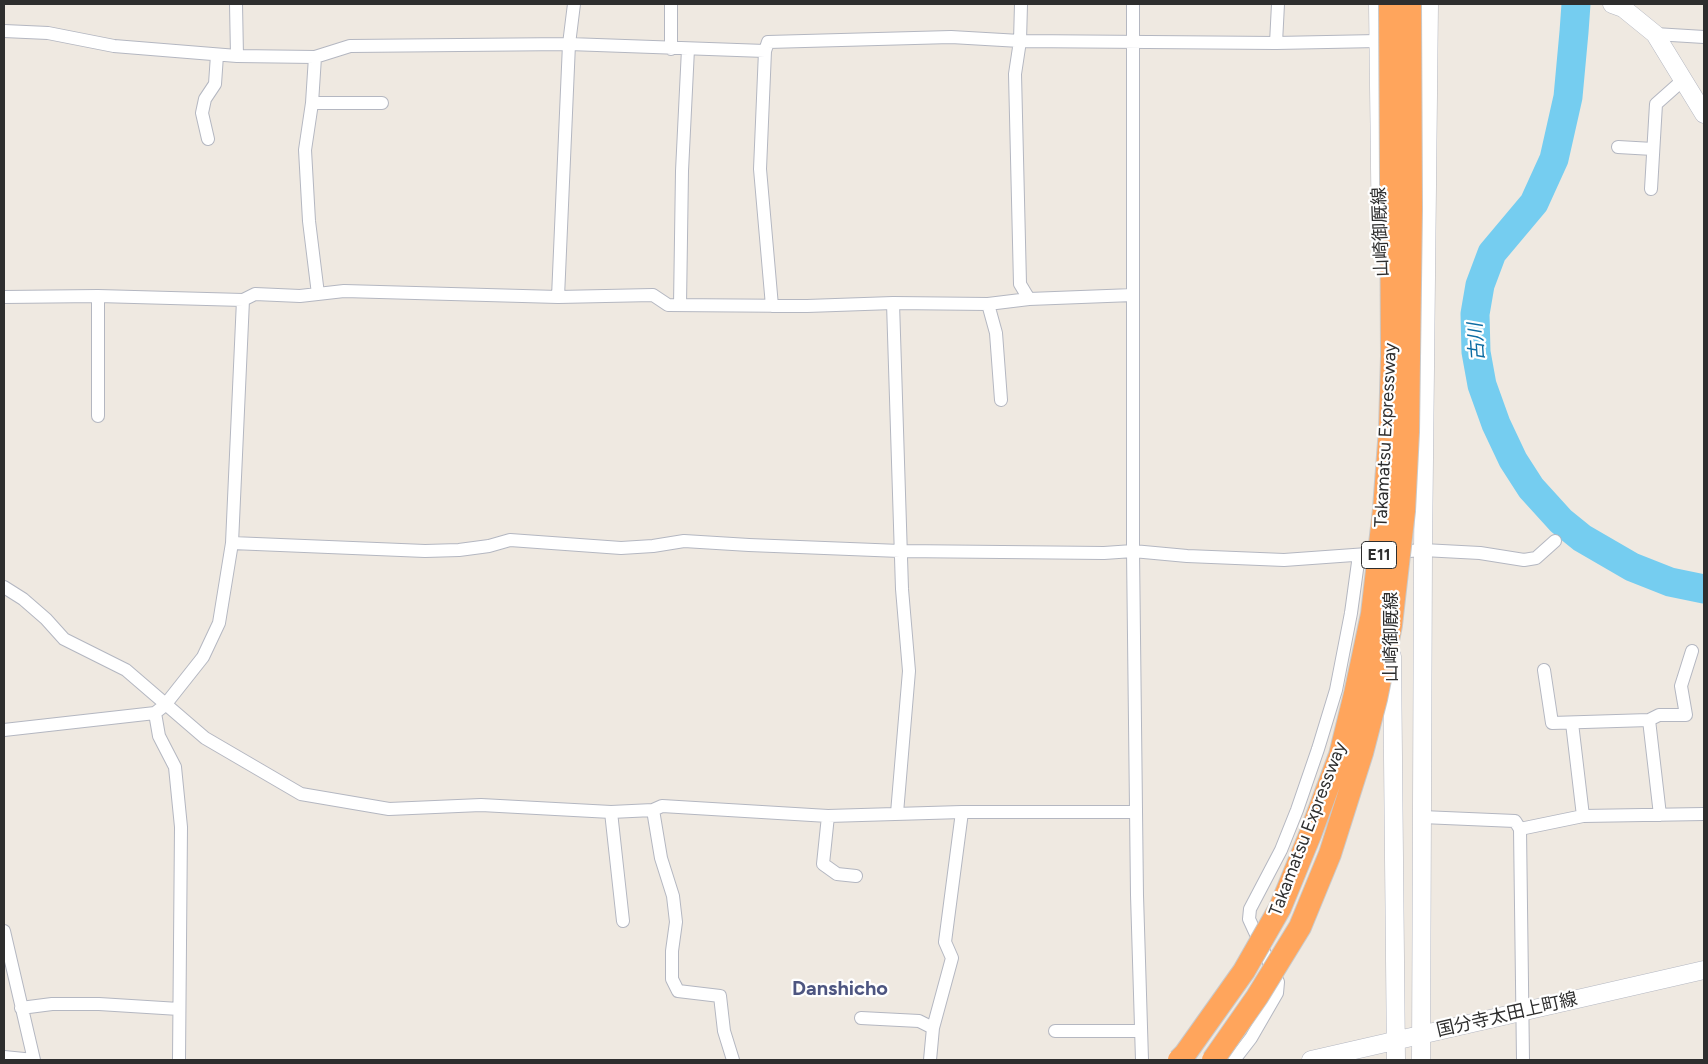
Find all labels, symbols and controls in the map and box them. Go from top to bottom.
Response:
street label: 山崎御厩線 [1369,187,1393,277]
water label: 古川 [1464,322,1490,362]
street label: Takamatsu Expressway [1370,342,1402,528]
road number: E11 [1362,542,1396,568]
street label: 山崎御厩線 [1381,592,1403,682]
street label: Takamatsu Expressway [1265,739,1351,919]
district label: Danshicho [792,977,888,1001]
street label: 国分寺太田上町線 [1434,988,1580,1042]

